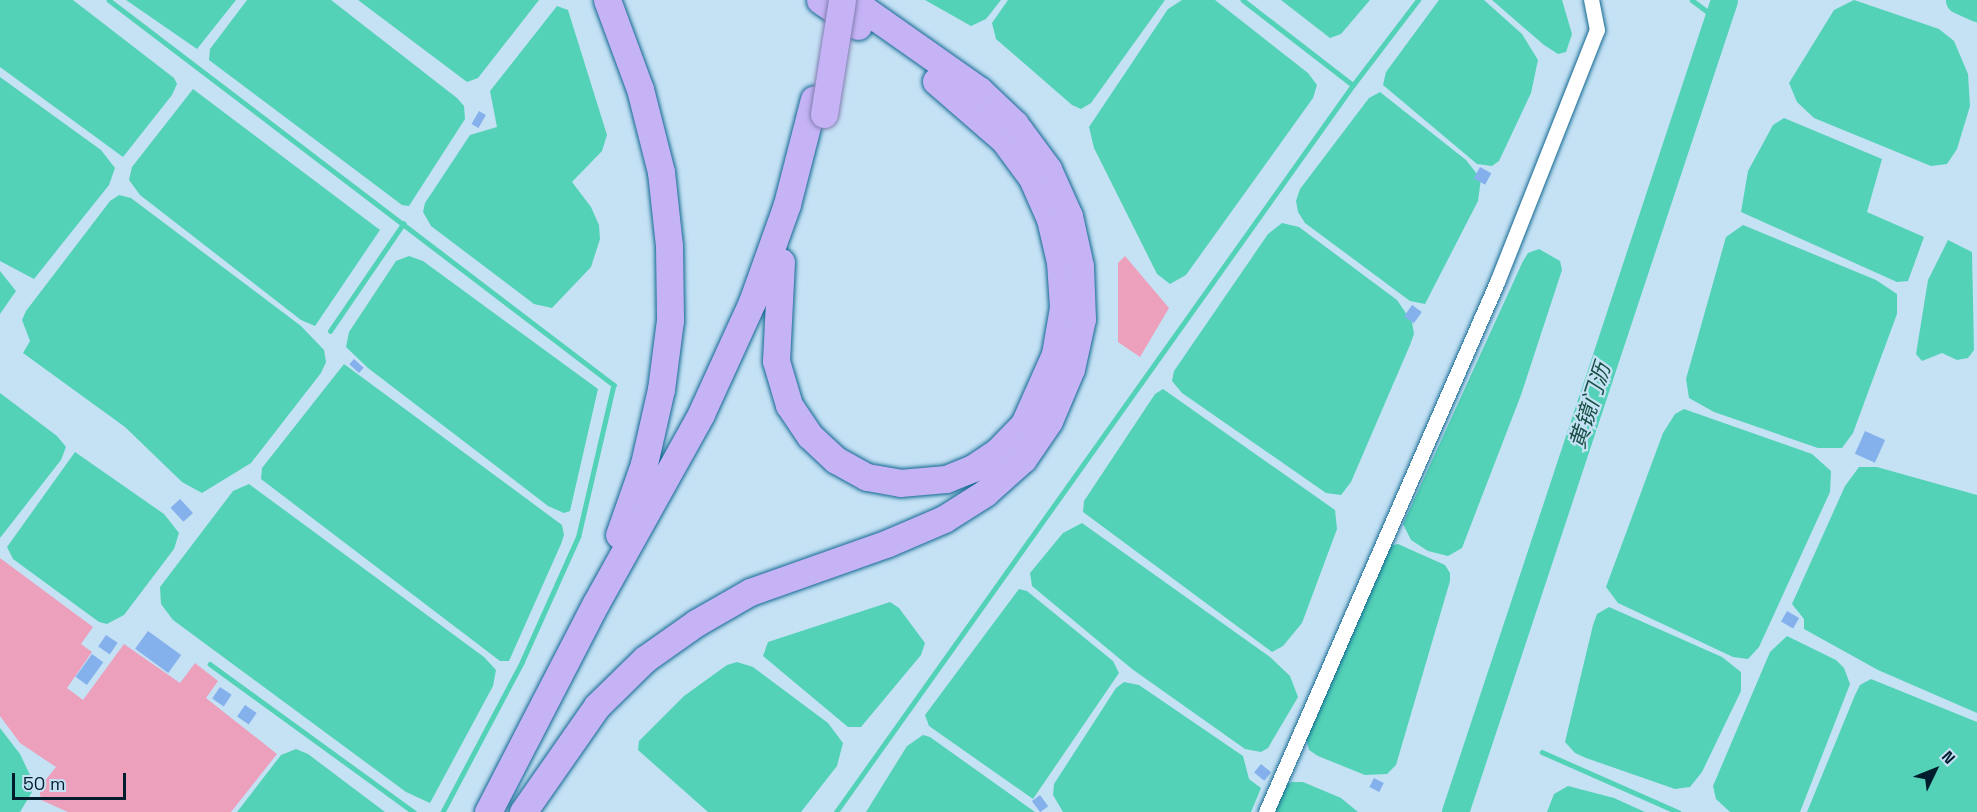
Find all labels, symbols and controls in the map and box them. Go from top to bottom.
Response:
water label: 黄镜门沥 [1564,360,1616,452]
north arrow [1905,740,1965,800]
text: N [1937,746,1960,768]
scale bar [15,761,129,799]
text: 50 m [23,772,65,795]

